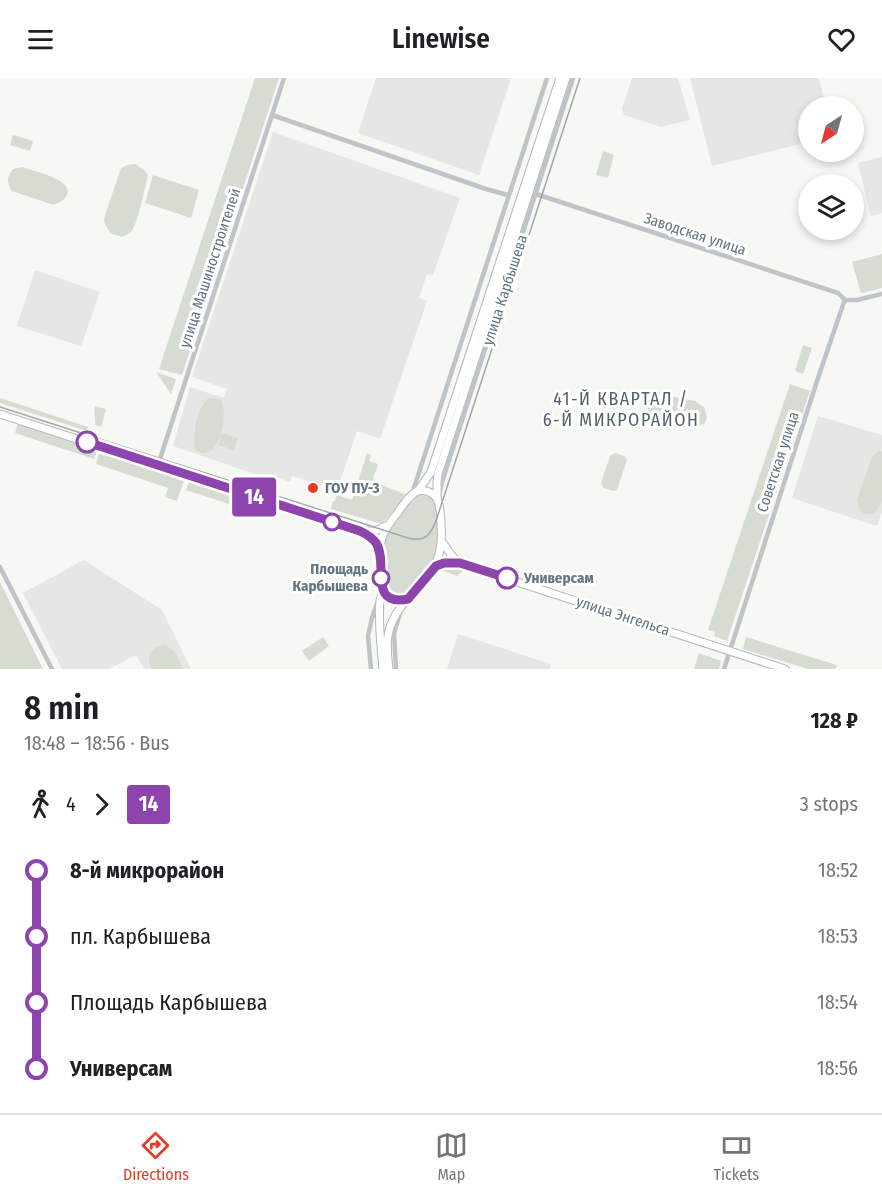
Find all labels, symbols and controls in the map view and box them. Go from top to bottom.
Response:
icon: menu [24,23,57,56]
text: Linewise [392,23,490,55]
icon: heart [825,23,858,56]
north arrow [798,96,864,162]
map controls [798,96,864,240]
button: layers [798,174,864,240]
street label: улица Машиностроителей [176,186,244,350]
street label: Заводская улица [642,209,748,259]
street label: улица Карбышева [479,233,531,347]
district label: 41-Й КВАРТАЛ / 6-Й МИКРОРАЙОН [543,388,699,431]
street label: Советская улица [753,409,803,515]
unlabelled marker [76,431,98,453]
line badge: 14 [227,478,281,516]
place label: ГОУ ПУ-3 [325,479,379,497]
marker: ГОУ ПУ-3 [306,481,320,495]
text: 14 [244,484,264,510]
unlabelled marker [323,513,341,531]
place label: Площадь Карбышева [293,560,369,595]
marker: Универсам [496,567,518,589]
marker: Площадь Карбышева [372,569,390,587]
place label: Универсам [523,569,594,587]
street label: улица Энгельса [574,592,672,640]
text: 8 min [24,688,99,728]
text: 128 ₽ [810,707,858,734]
text: 18:48 – 18:56 · Bus [24,731,169,755]
icon: walk [24,788,57,821]
icon: forward [85,788,118,821]
text: 14 [139,791,158,817]
text: 4 [66,792,76,816]
text: 3 stops [800,792,858,816]
text: 8-й микрорайон [70,857,224,884]
text: 18:52 [818,858,858,882]
text: пл. Карбышева [70,923,211,950]
text: 18:53 [818,924,858,948]
text: Площадь Карбышева [70,989,268,1016]
text: 18:54 [817,990,858,1014]
text: Универсам [70,1055,172,1082]
text: 18:56 [817,1056,858,1080]
tab: Directions [123,1129,189,1184]
tab: Map [435,1129,468,1184]
tab: Tickets [714,1129,759,1184]

